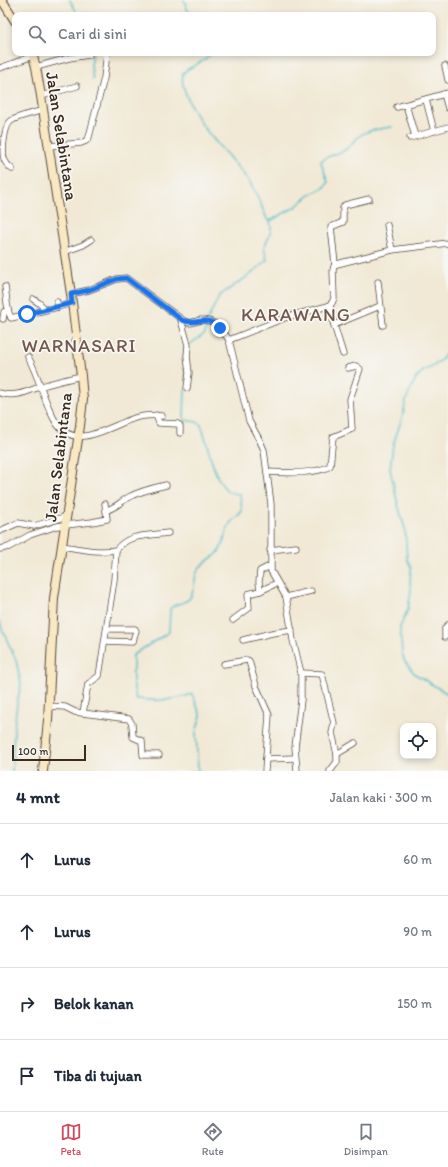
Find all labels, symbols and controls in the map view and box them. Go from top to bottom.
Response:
search box [12,12,436,56]
icon: search [26,23,48,45]
text: Cari di sini [58,25,127,43]
street label: Jalan Selabintana [42,70,82,202]
district label: KARAWANG [241,303,351,326]
route start [18,305,36,323]
route end [211,319,229,337]
district label: WARNASARI [21,334,137,357]
street label: Jalan Selabintana [40,391,76,523]
map controls [400,723,436,759]
button: locate [400,723,436,759]
scale bar [12,743,86,762]
text: 100 m [18,745,48,758]
text: 4 mnt [16,787,60,807]
text: Jalan kaki · 300 m [330,790,432,805]
icon: ahead [16,849,38,871]
text: Lurus [54,851,91,869]
text: 60 m [403,852,432,867]
icon: ahead [16,921,38,943]
text: Lurus [54,923,91,941]
text: 90 m [403,924,432,939]
icon: right [16,993,38,1015]
text: Belok kanan [54,995,134,1013]
text: 150 m [397,996,432,1011]
icon: arrive [16,1065,38,1087]
text: Tiba di tujuan [54,1067,142,1085]
tab: Peta [60,1121,82,1158]
tab: Rute [202,1121,224,1158]
tab: Disimpan [344,1121,388,1158]

